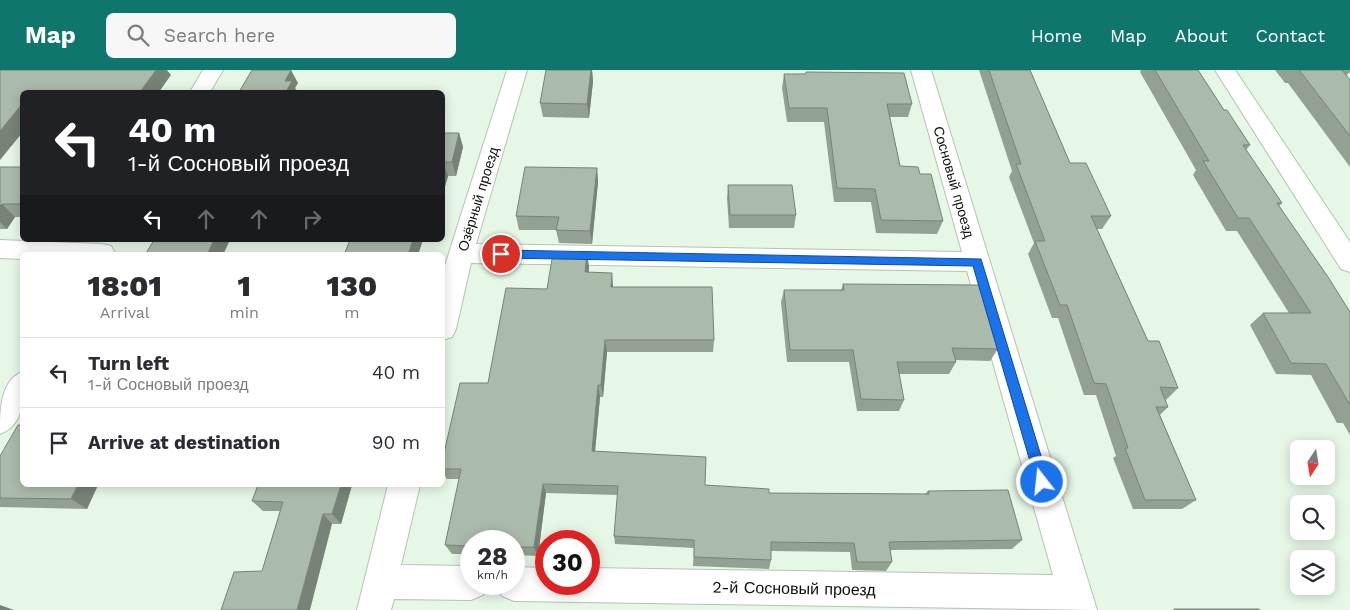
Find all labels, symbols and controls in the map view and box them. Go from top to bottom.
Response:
search box [106,13,456,58]
text: Map [25,21,76,49]
icon: search [124,21,152,49]
text: Search here [164,24,275,47]
text: Home [1031,25,1082,46]
text: Map [1110,25,1147,46]
text: About [1175,25,1227,46]
text: Contact [1255,25,1325,46]
text: 40 m [128,109,216,151]
icon: left [45,110,110,175]
street label: Сосновый проезд [930,124,978,240]
street label: Озёрный проезд [455,145,501,253]
text: 1-й Сосновый проезд [128,151,349,176]
icon: left [139,205,167,233]
icon: ahead [192,205,220,233]
icon: ahead [245,205,273,233]
icon: right [298,205,326,233]
pin [480,233,522,275]
icon: arrive [487,240,515,268]
text: 18:01 [88,268,162,303]
text: 1 [238,268,251,303]
text: 130 [327,268,377,303]
text: Arrival [100,303,150,322]
text: min [230,303,259,322]
text: m [344,303,360,322]
text: Turn left [88,352,169,375]
icon: left [45,359,73,387]
text: 40 m [372,361,420,384]
text: 1-й Сосновый проезд [88,375,249,394]
icon: arrive [45,429,73,457]
text: Arrive at destination [88,431,280,454]
text: 90 m [372,431,420,454]
north arrow [1290,440,1335,485]
map controls [1290,440,1335,595]
position arrow [1015,455,1067,507]
button: search [1290,495,1335,540]
speed limit sign: 30 [535,530,600,595]
text: 28 [477,542,508,571]
button: layers [1290,550,1335,595]
text: km/h [477,568,508,582]
street label: 2-й Сосновый проезд [712,578,877,599]

